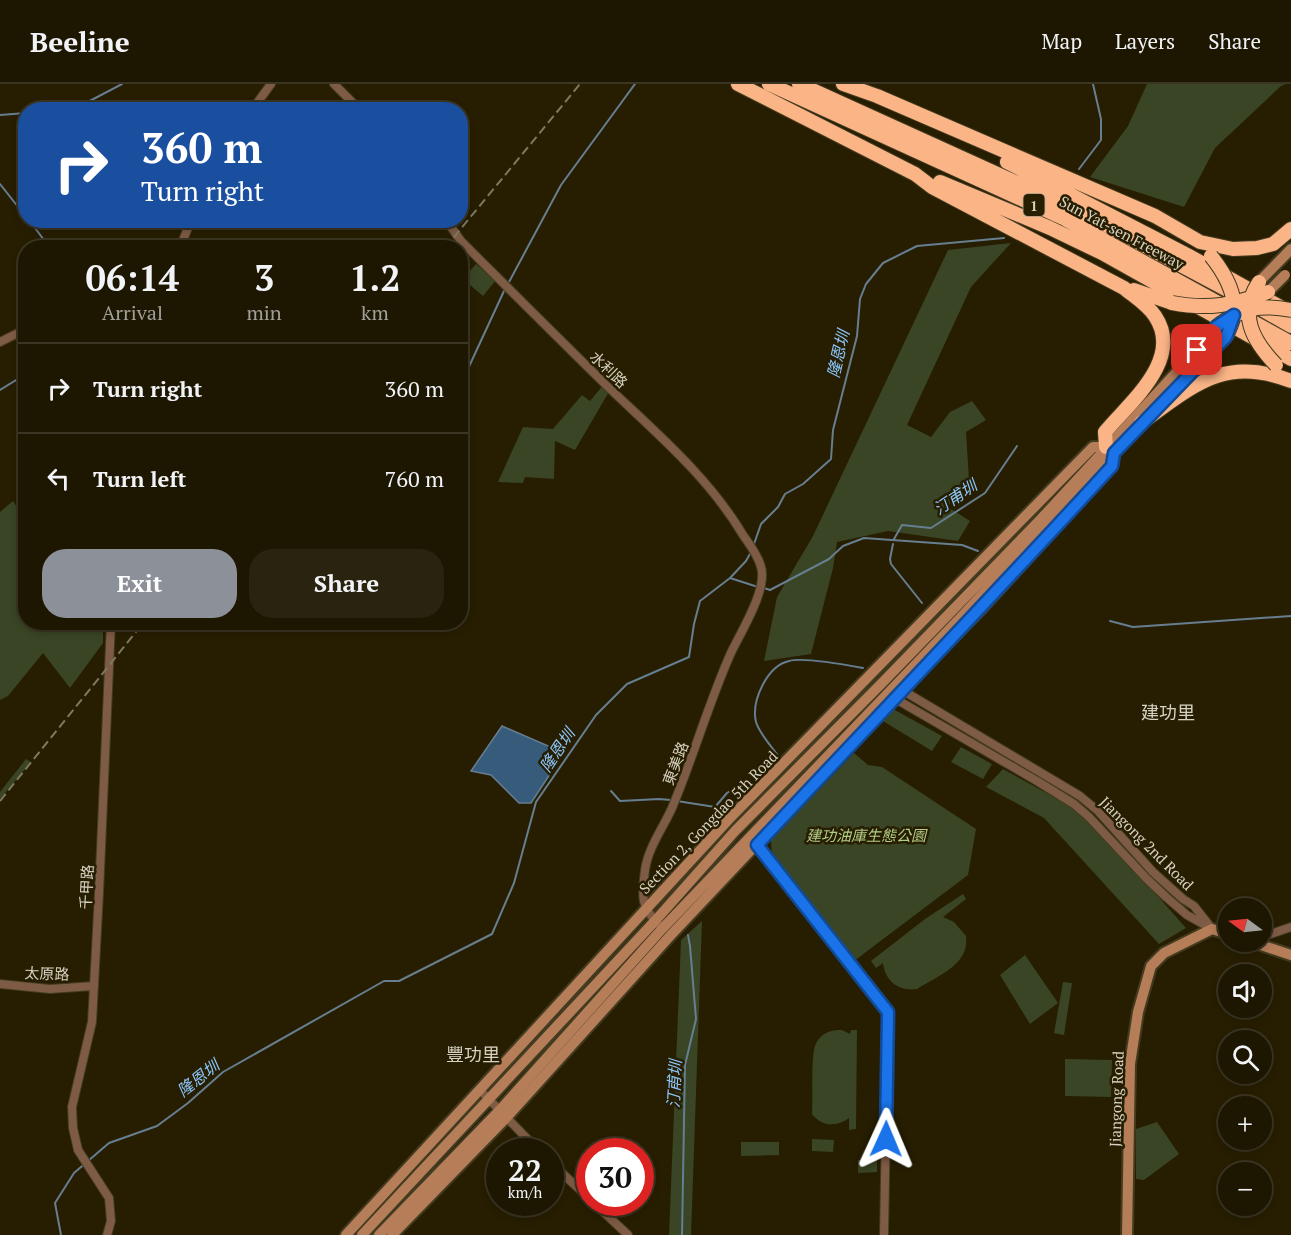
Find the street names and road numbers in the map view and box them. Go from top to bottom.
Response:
street label: Sun Yat-sen Freeway [1056,191,1188,273]
road number: 1 [1024,194,1044,216]
street label: 水利路 [586,346,632,392]
street label: 東美路 [658,738,692,788]
street label: Section 2, Gongdao 5th Road [634,746,782,898]
street label: Jiangong 2nd Road [1096,792,1198,894]
street label: 千甲路 [75,864,97,910]
street label: 太原路 [24,962,70,984]
street label: Jiangong Road [1104,1051,1128,1147]

